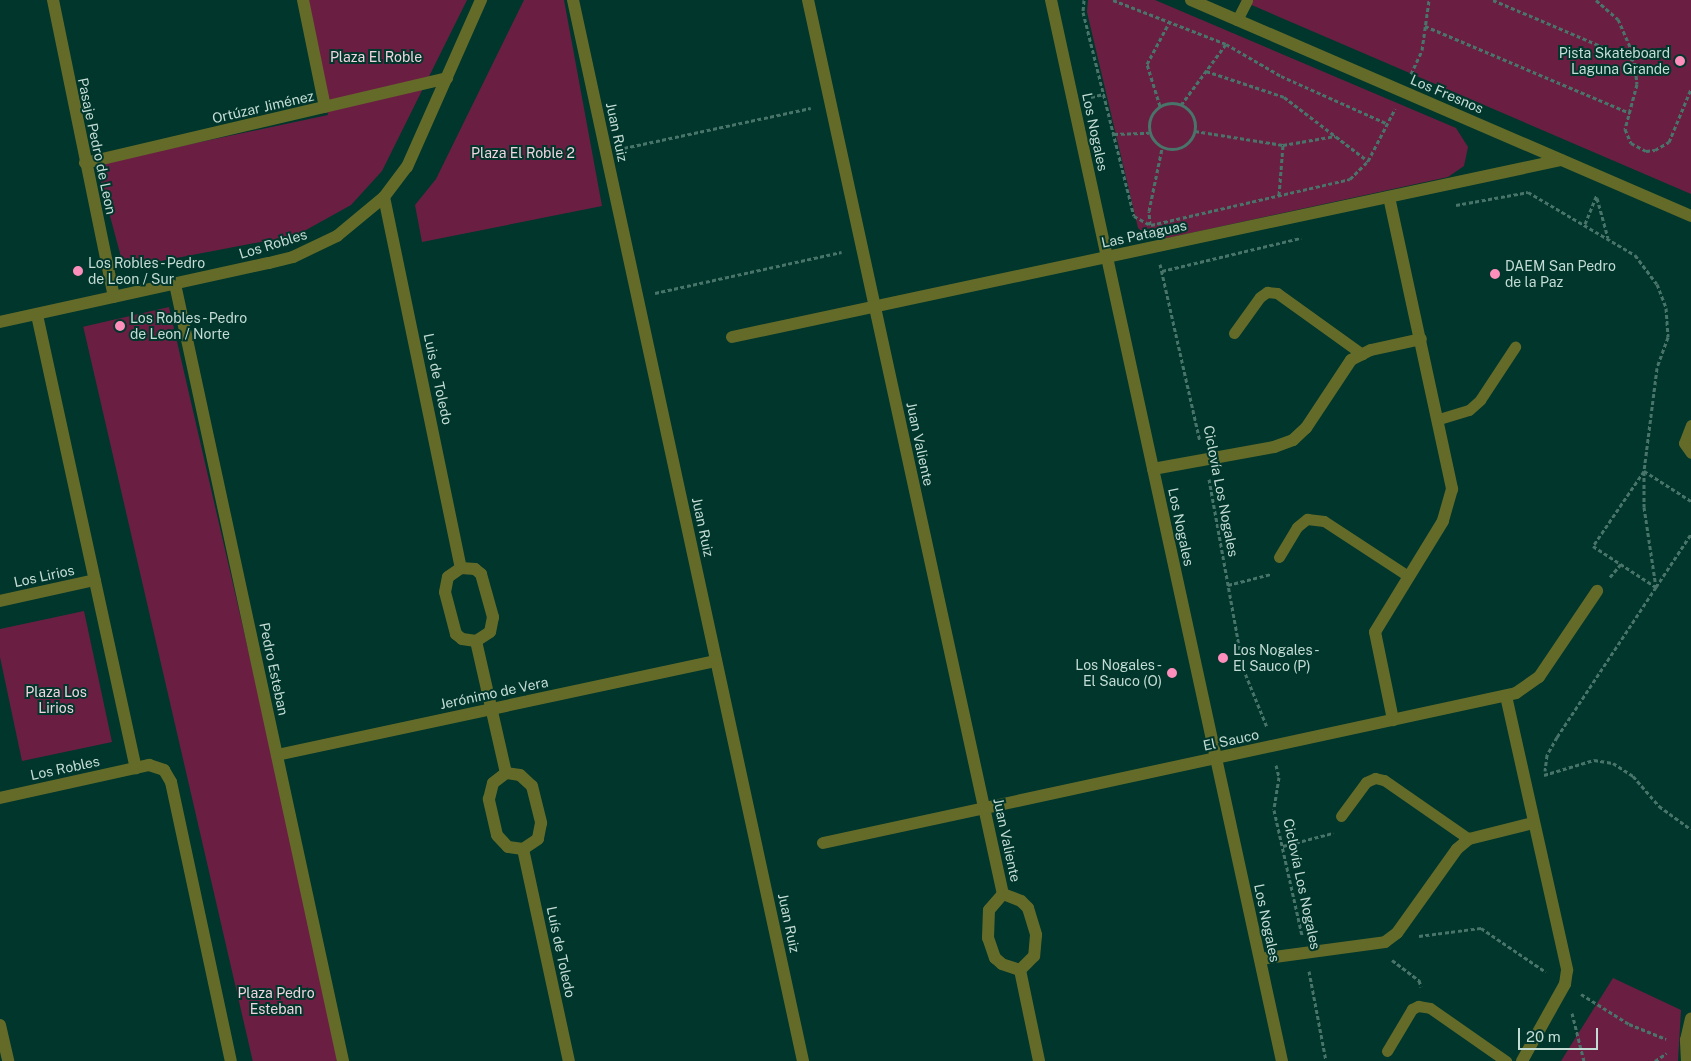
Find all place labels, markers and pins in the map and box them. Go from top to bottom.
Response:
place label: Pista Skateboard Laguna Grande [1559,45,1670,78]
marker: Pista Skateboard Laguna Grande [1674,55,1686,67]
place label: Los Robles - Pedro de Leon / Sur [88,255,209,288]
place label: DAEM San Pedro de la Paz [1505,258,1616,290]
marker: Los Robles - Pedro de Leon / Sur [72,265,84,277]
marker: DAEM San Pedro de la Paz [1489,268,1501,280]
place label: Los Robles - Pedro de Leon / Norte [130,310,251,342]
marker: Los Robles - Pedro de Leon / Norte [114,320,126,332]
place label: Los Nogales - El Sauco (P) [1233,642,1321,674]
marker: Los Nogales - El Sauco (P) [1217,652,1229,664]
place label: Los Nogales - El Sauco (O) [1074,657,1162,690]
marker: Los Nogales - El Sauco (O) [1166,667,1178,679]

